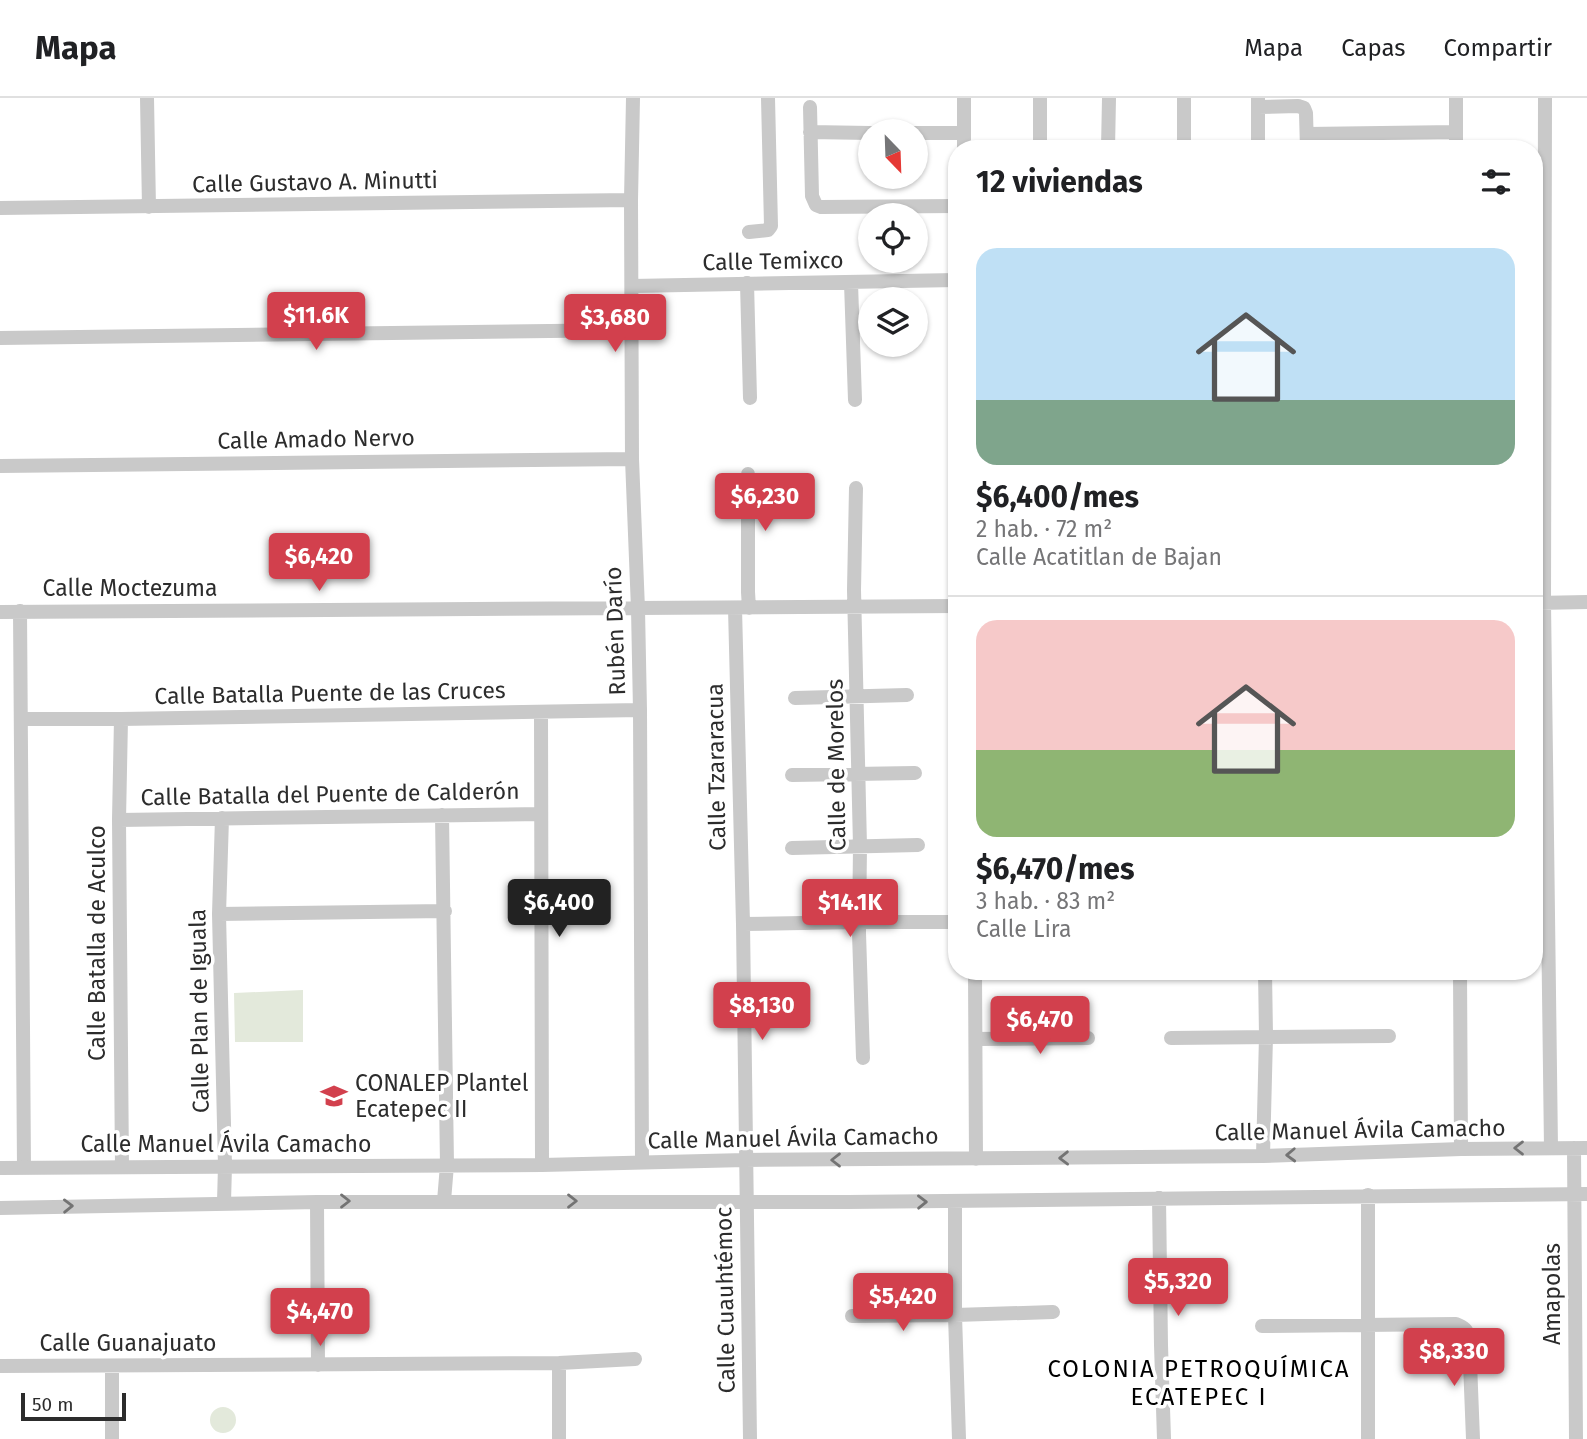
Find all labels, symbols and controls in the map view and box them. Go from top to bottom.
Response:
text: Mapa [35,28,116,68]
text: Mapa [1244,34,1303,62]
text: Capas [1341,34,1405,62]
text: Compartir [1443,34,1552,62]
north arrow [858,119,928,189]
map controls [858,119,928,357]
icon: filters [1477,163,1515,201]
text: 12 viviendas [976,164,1143,200]
street label: Calle Gustavo A. Minutti [192,166,438,198]
button: locate [858,203,928,273]
street label: Calle Temixco [702,246,844,276]
button: layers [858,287,928,357]
pin: $11.6K [259,292,373,352]
pin: $3,680 [558,294,672,354]
icon: home [1183,294,1309,420]
text: $11.6K [283,301,349,329]
text: $3,680 [580,303,650,331]
street label: Calle Amado Nervo [217,423,415,455]
pin: $6,230 [708,474,822,533]
text: $6,400/mes [976,479,1139,515]
text: $6,230 [731,482,799,510]
text: 2 hab. · 72 m² [976,515,1112,543]
pin: $6,420 [262,533,376,593]
text: $6,420 [285,542,353,570]
text: Calle Acatitlan de Bajan [976,543,1222,571]
street label: Rubén Darío [599,566,631,696]
street label: Calle Moctezuma [42,574,218,602]
icon: home [1183,666,1309,792]
street label: Calle Batalla Puente de las Cruces [154,676,506,710]
street label: Calle de Morelos [820,679,852,851]
street label: Calle Tzararacua [701,683,731,851]
street label: Calle Batalla del Puente de Calderón [140,777,520,811]
street label: Calle Batalla de Aculco [83,825,111,1061]
text: $6,470/mes [976,851,1134,887]
pin: $6,400 [502,880,616,939]
pin: $14.1K [793,880,907,939]
text: 3 hab. · 83 m² [976,887,1115,915]
text: $6,400 [524,888,594,916]
text: $14.1K [818,888,882,916]
street label: Calle Plan de Iguala [183,909,215,1113]
text: Calle Lira [976,915,1071,943]
pin: $8,130 [705,982,819,1042]
text: $8,130 [729,991,795,1019]
pin: $6,470 [983,996,1097,1056]
text: $6,470 [1007,1005,1073,1033]
place label: CONALEP Plantel Ecatepec II [355,1069,529,1123]
school or university icon: CONALEP Plantel Ecatepec II [319,1081,349,1111]
street label: Calle Manuel Ávila Camacho [1214,1112,1506,1147]
street label: Calle Manuel Ávila Camacho [647,1120,939,1155]
street label: Calle Manuel Ávila Camacho [80,1129,372,1158]
one-way arrow [1513,1141,1524,1156]
one-way arrow [1286,1147,1297,1162]
one-way arrow [1058,1150,1069,1166]
one-way arrow [831,1152,842,1167]
one-way arrow [340,1193,350,1209]
one-way arrow [567,1193,578,1209]
one-way arrow [917,1194,928,1209]
one-way arrow [63,1198,74,1214]
street label: Calle Cuauhtémoc [709,1206,741,1394]
street label: Amapolas [1538,1243,1566,1345]
pin: $5,320 [1121,1258,1235,1318]
text: $5,320 [1144,1267,1212,1295]
pin: $5,420 [846,1274,960,1333]
text: $5,420 [869,1282,937,1310]
pin: $4,470 [263,1288,377,1348]
text: $4,470 [287,1297,353,1325]
pin: $8,330 [1397,1328,1511,1388]
street label: Calle Guanajuato [40,1329,216,1357]
text: $8,330 [1419,1337,1489,1365]
district label: COLONIA PETROQUÍMICA ECATEPEC I [1047,1354,1351,1411]
scale bar [21,1390,126,1422]
text: 50 m [32,1393,73,1416]

